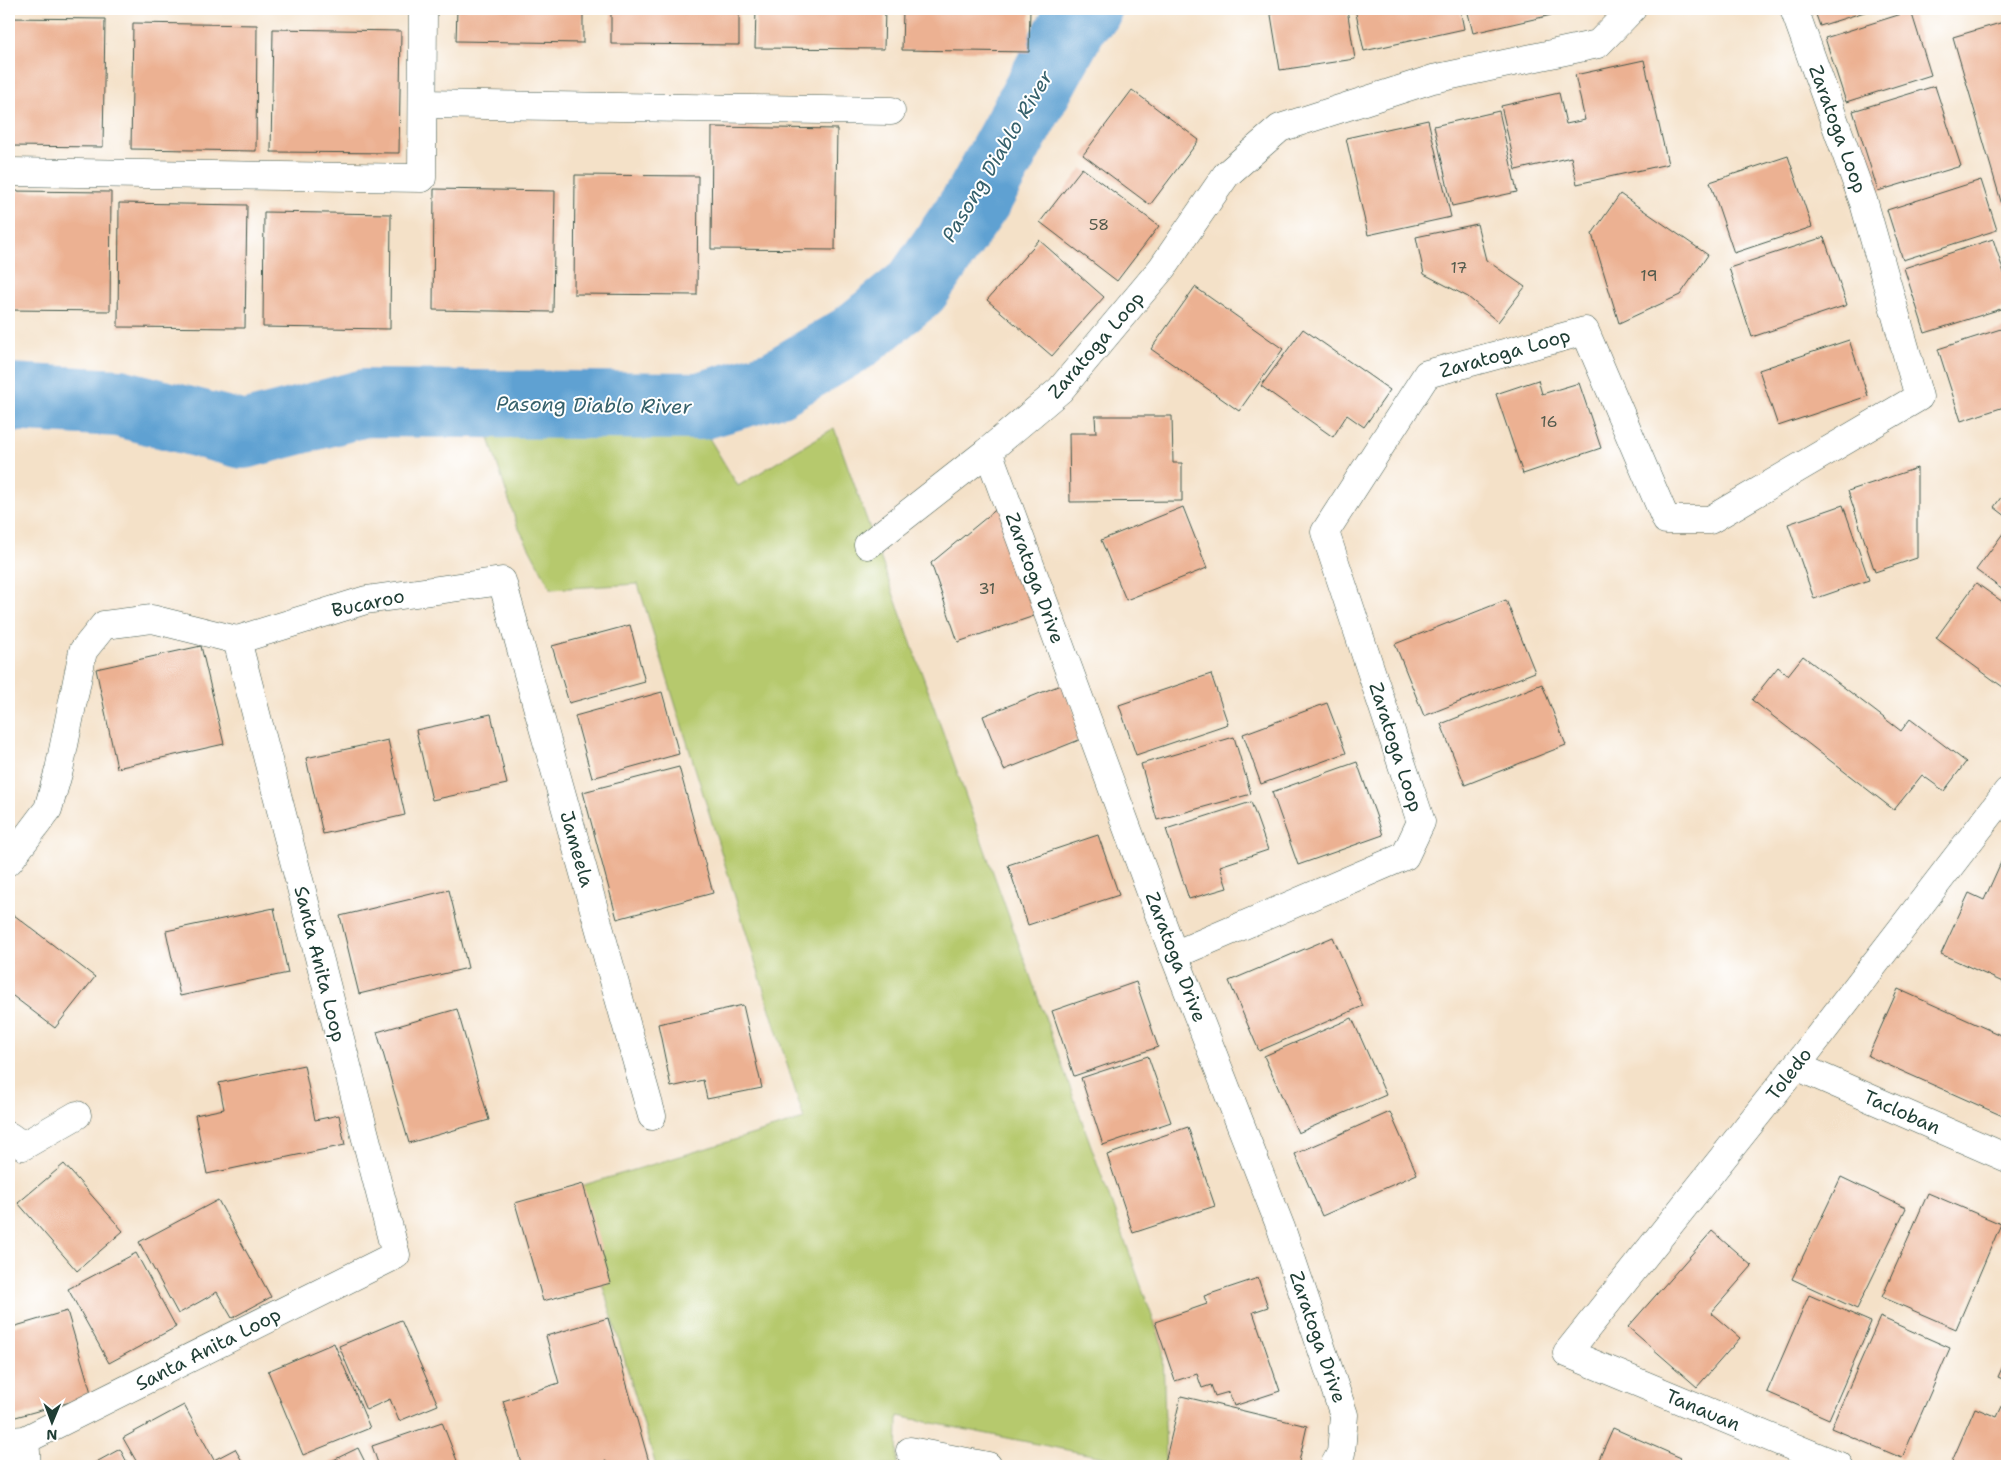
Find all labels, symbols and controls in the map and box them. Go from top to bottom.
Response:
street label: Zaratoga Loop [1803,61,1873,197]
water label: Pasong Diablo River [936,65,1059,246]
house number: 58 [1089,214,1109,235]
house number: 17 [1450,257,1468,278]
house number: 19 [1640,265,1658,286]
street label: Zaratoga Loop [1042,286,1150,404]
street label: Zaratoga Loop [1437,322,1573,384]
water label: Pasong Diablo River [496,390,692,420]
house number: 16 [1540,411,1558,432]
street label: Zaratoga Drive [1000,509,1070,647]
house number: 31 [978,578,996,599]
street label: Bucaroo [329,583,407,623]
street label: Zaratoga Loop [1363,679,1429,815]
street label: Jameela [554,808,600,890]
street label: Santa Anita Loop [289,883,351,1045]
street label: Zaratoga Drive [1140,888,1212,1026]
street label: Toledo [1761,1043,1817,1105]
street label: Tacloban [1860,1084,1944,1140]
street label: Zaratoga Drive [1284,1268,1352,1406]
street label: Santa Anita Loop [131,1302,285,1396]
street label: Tanauan [1662,1383,1744,1437]
north arrow [28,1398,78,1448]
text: N [46,1426,57,1444]

